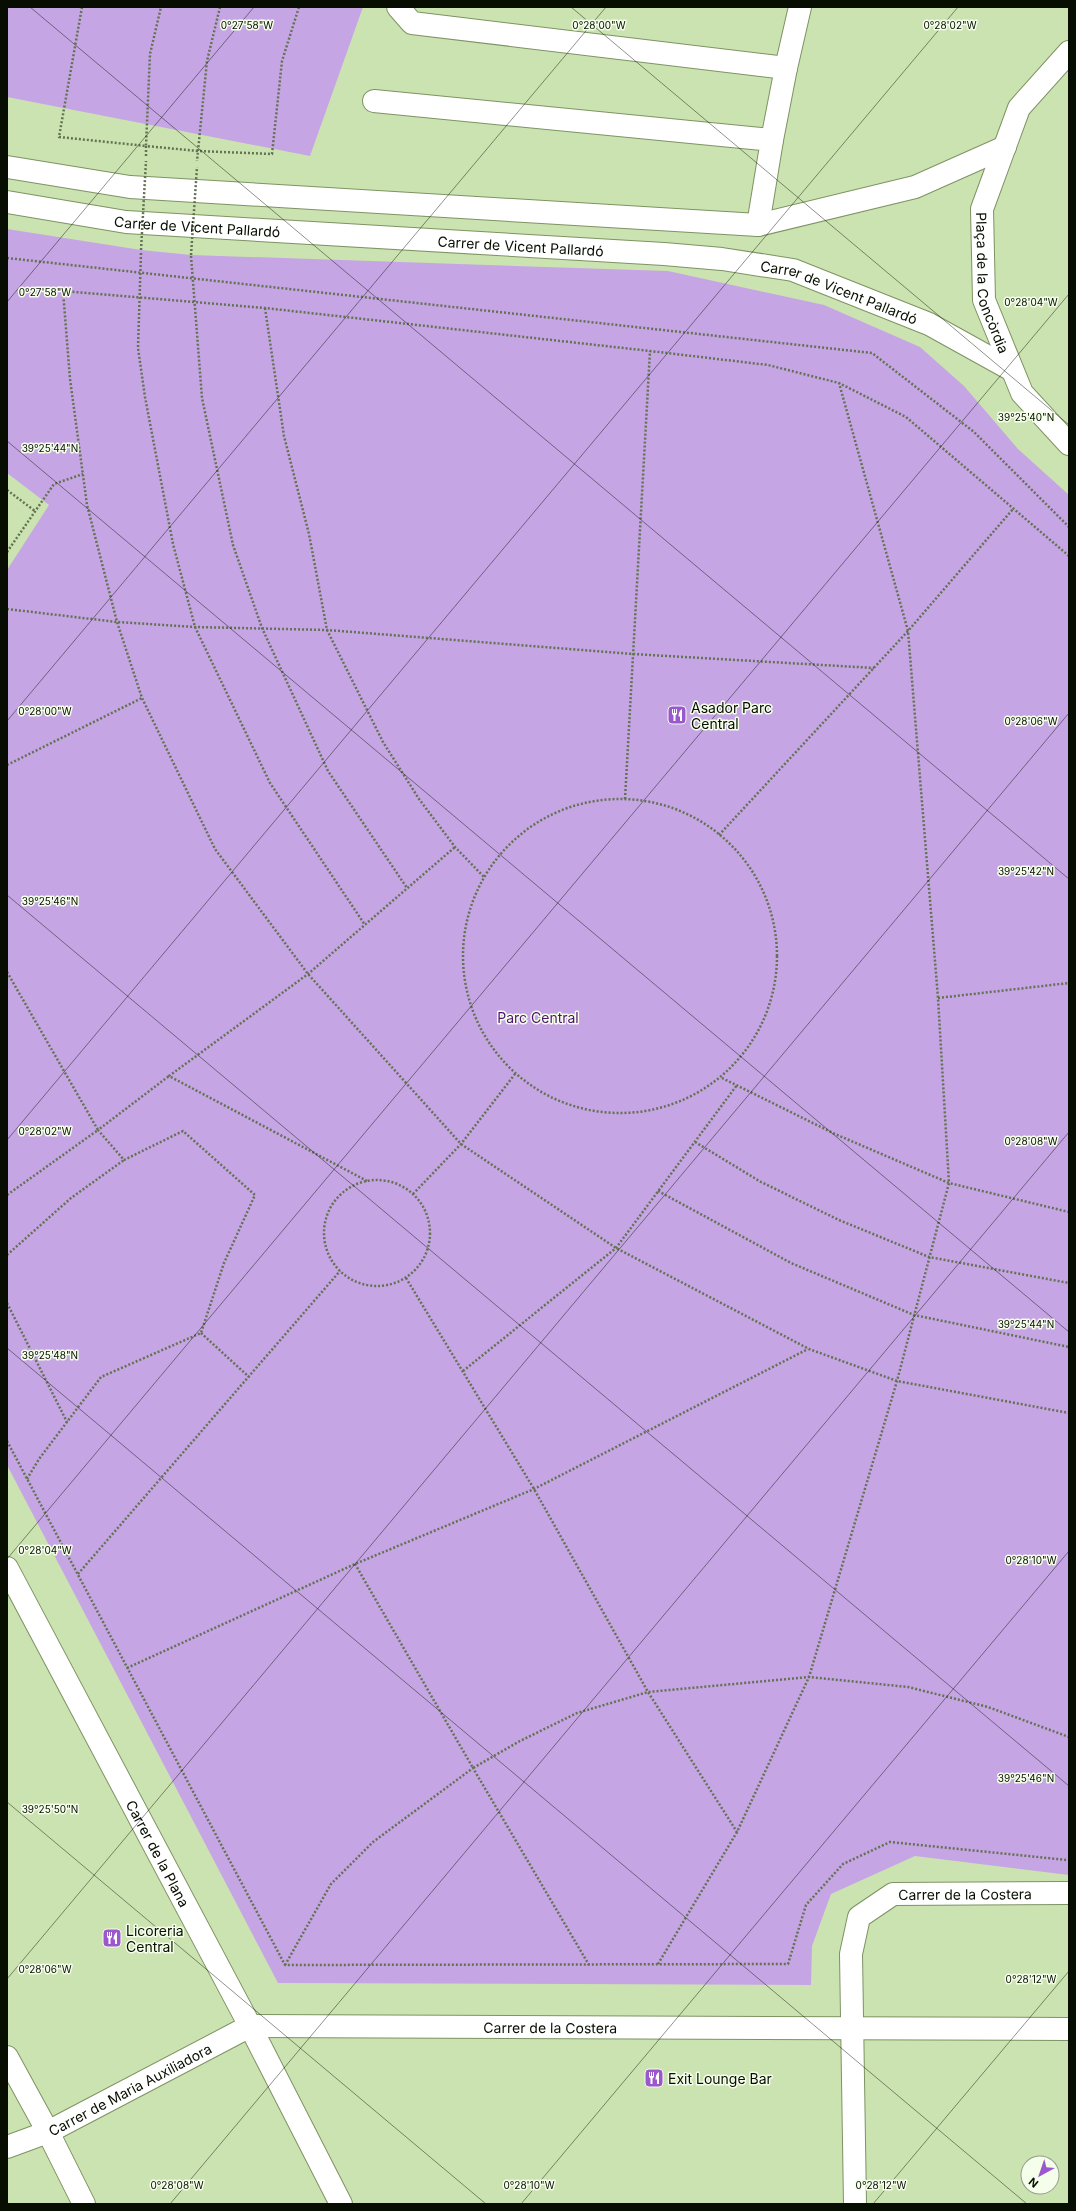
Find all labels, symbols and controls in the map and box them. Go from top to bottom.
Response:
text: 0°27'58"W [221,19,273,31]
text: 0°28'00"W [572,19,626,31]
text: 0°28'02"W [923,19,977,31]
street label: Carrer de Vicent Pallardó [113,212,281,240]
street label: Plaça de la Concòrdia [974,212,1013,356]
street label: Carrer de Vicent Pallardó [437,232,604,259]
street label: Carrer de Vicent Pallardó [759,257,920,327]
text: 0°27'58"W [19,286,71,298]
text: 0°28'04"W [1004,296,1058,308]
text: 39°25'40"N [998,411,1054,423]
text: 39°25'44"N [22,442,78,454]
place label: Asador Parc Central [691,699,772,732]
restaurant icon: Asador Parc Central [666,704,688,726]
text: 0°28'00"W [18,705,72,717]
text: 0°28'06"W [1004,715,1058,727]
text: 39°25'42"N [998,865,1054,877]
text: 39°25'46"N [22,895,78,907]
park label: Parc Central [497,1009,579,1026]
text: 0°28'02"W [18,1125,72,1137]
text: 0°28'08"W [1004,1135,1058,1147]
text: 39°25'44"N [998,1318,1054,1330]
text: 39°25'48"N [22,1349,78,1361]
text: 0°28'04"W [18,1544,72,1556]
text: 0°28'10"W [1005,1554,1057,1566]
text: 39°25'46"N [998,1772,1054,1784]
street label: Carrer de la Plana [123,1797,194,1910]
text: 39°25'50"N [22,1803,78,1815]
street label: Carrer de la Costera [898,1885,1032,1902]
place label: Licoreria Central [126,1922,184,1955]
restaurant icon: Licoreria Central [101,1927,123,1949]
text: 0°28'06"W [18,1963,72,1975]
text: 0°28'12"W [1006,1973,1057,1985]
street label: Carrer de la Costera [483,2018,617,2036]
street label: Carrer de Maria Auxiliadora [45,2039,214,2139]
restaurant icon: Exit Lounge Bar [643,2067,665,2089]
place label: Exit Lounge Bar [668,2070,772,2087]
north arrow [1020,2155,1060,2195]
text: N [1026,2175,1041,2191]
text: 0°28'08"W [150,2179,204,2191]
text: 0°28'10"W [503,2179,555,2191]
text: 0°28'12"W [856,2179,907,2191]

